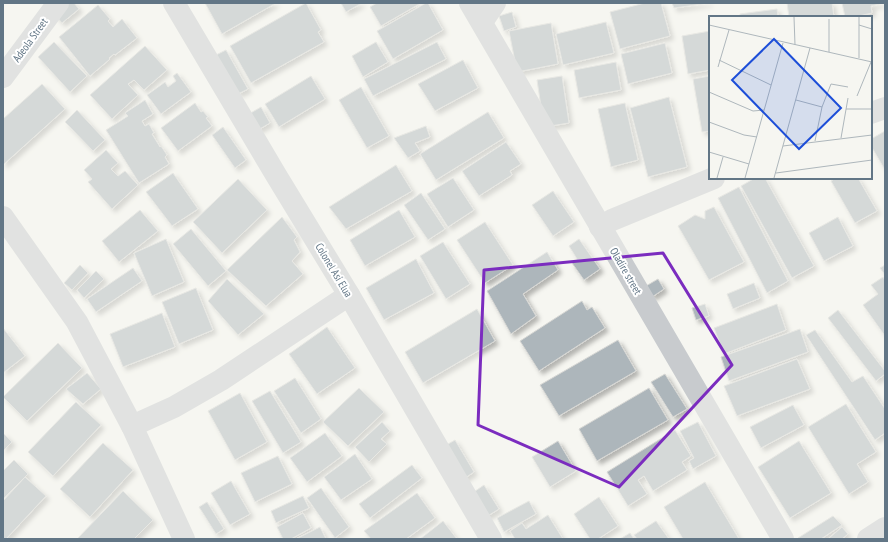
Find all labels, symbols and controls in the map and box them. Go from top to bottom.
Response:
street label: Adeola Street [9,15,51,65]
inset map [709,16,872,179]
street label: Colonel Asi Elua [312,240,356,300]
street label: Oladire street [607,245,645,297]

